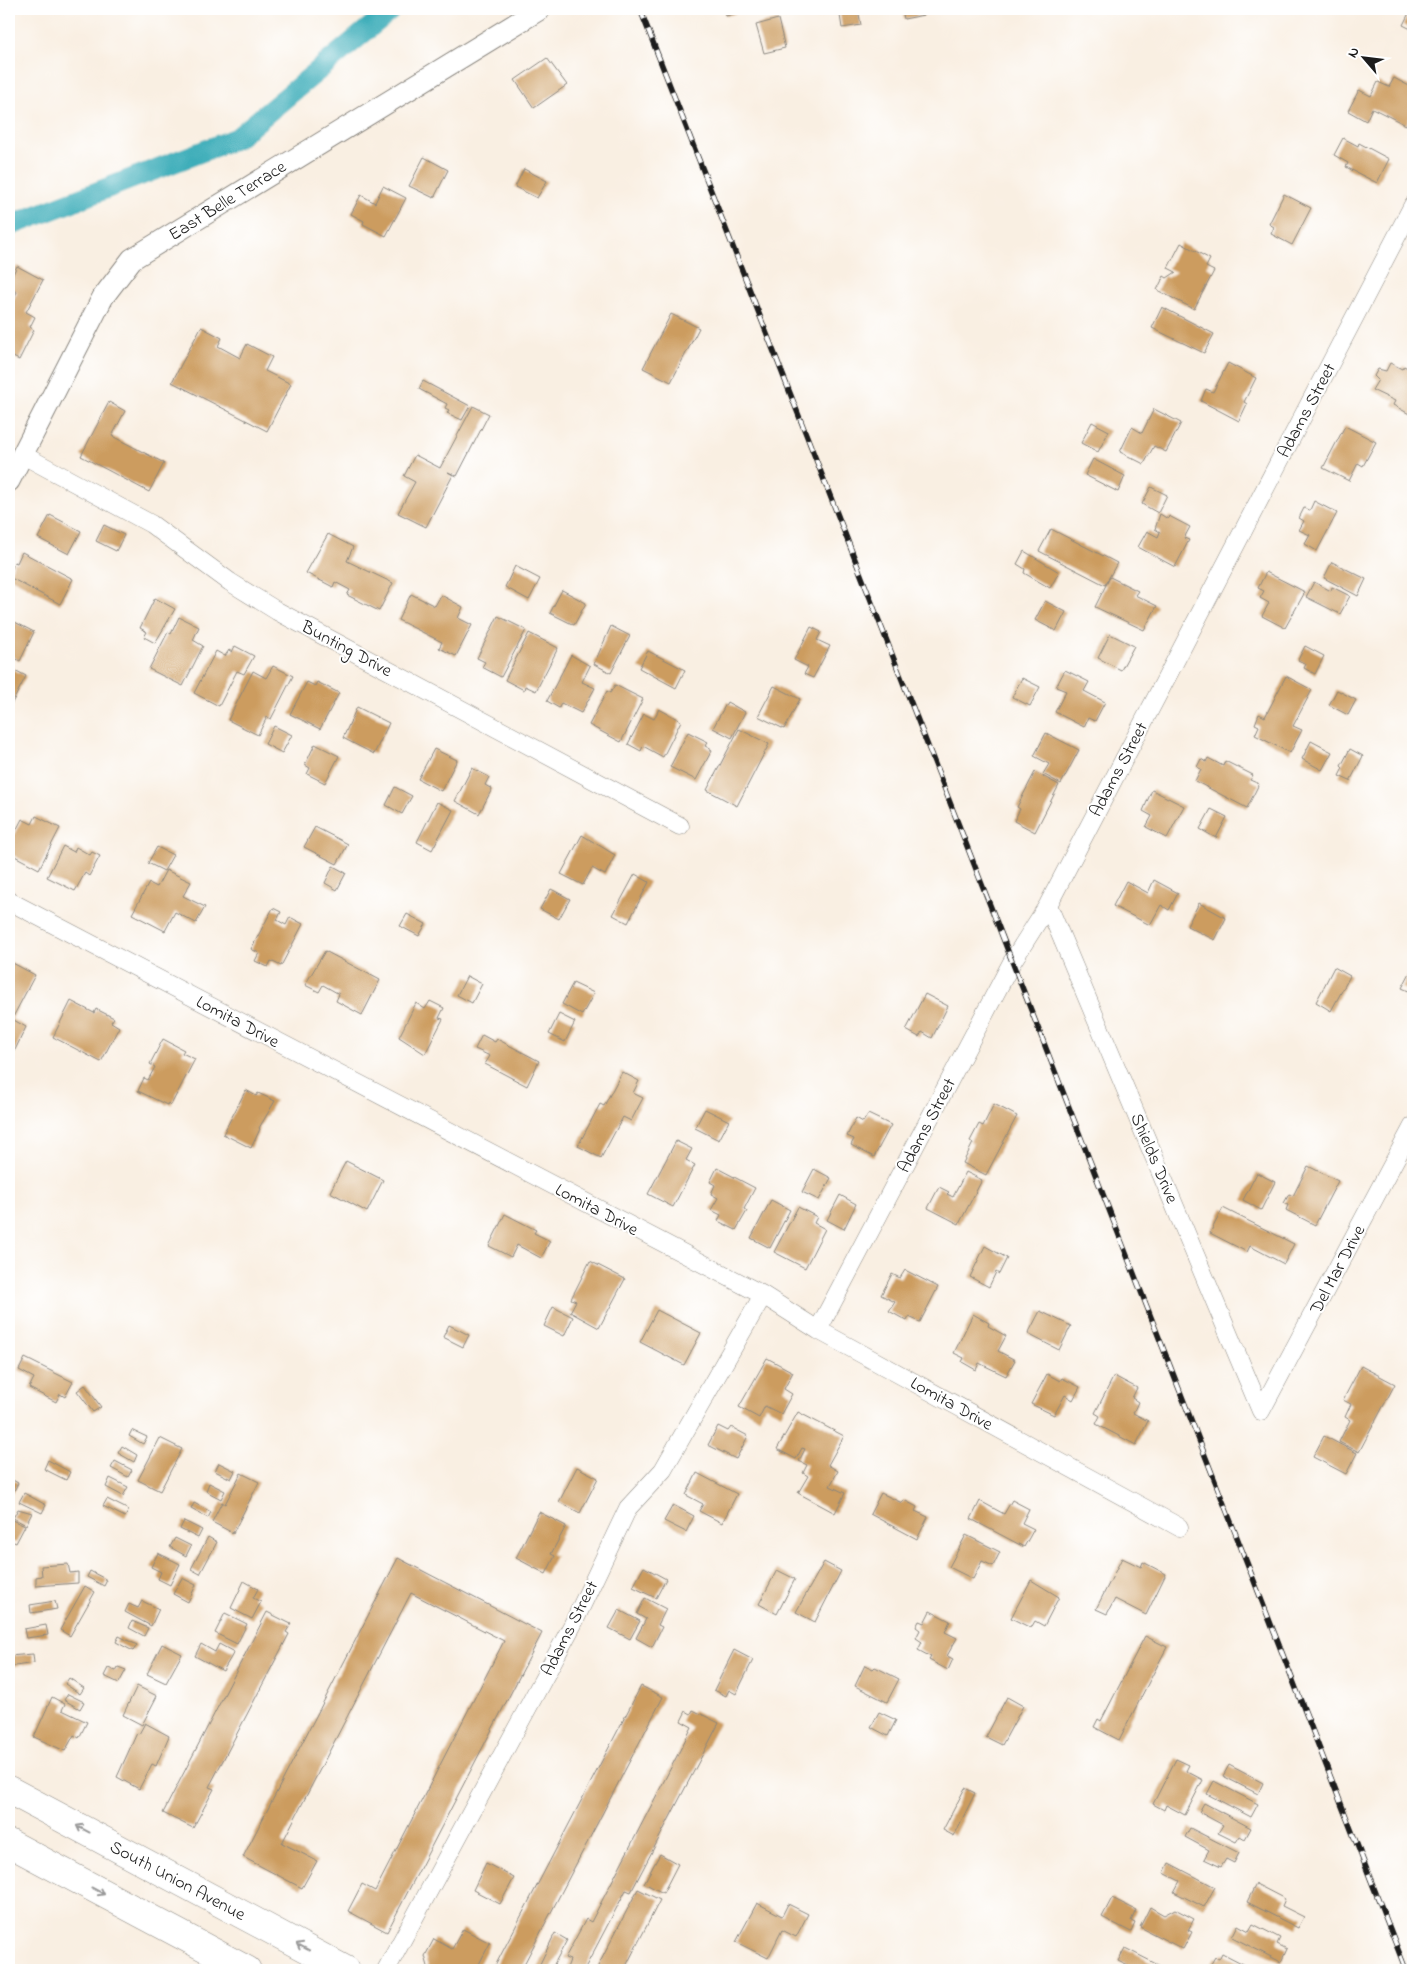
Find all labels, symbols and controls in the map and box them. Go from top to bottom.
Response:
north arrow [1340,32,1390,82]
text: N [1342,43,1365,62]
street label: East Belle Terrace [164,155,293,248]
street label: Adams Street [1272,359,1344,463]
street label: Bunting Drive [295,614,397,686]
street label: Adams Street [1084,718,1156,822]
street label: Lomita Drive [191,990,284,1056]
street label: Adams Street [892,1074,964,1178]
street label: Shields Drive [1122,1110,1184,1209]
street label: Lomita Drive [550,1178,643,1244]
street label: Del Mar Drive [1304,1220,1373,1320]
street label: Lomita Drive [905,1371,998,1439]
street label: Adams Street [536,1577,606,1681]
one-way arrow [76,1824,91,1833]
street label: South Union Avenue [105,1835,250,1929]
one-way arrow [90,1887,105,1896]
one-way arrow [296,1942,311,1952]

